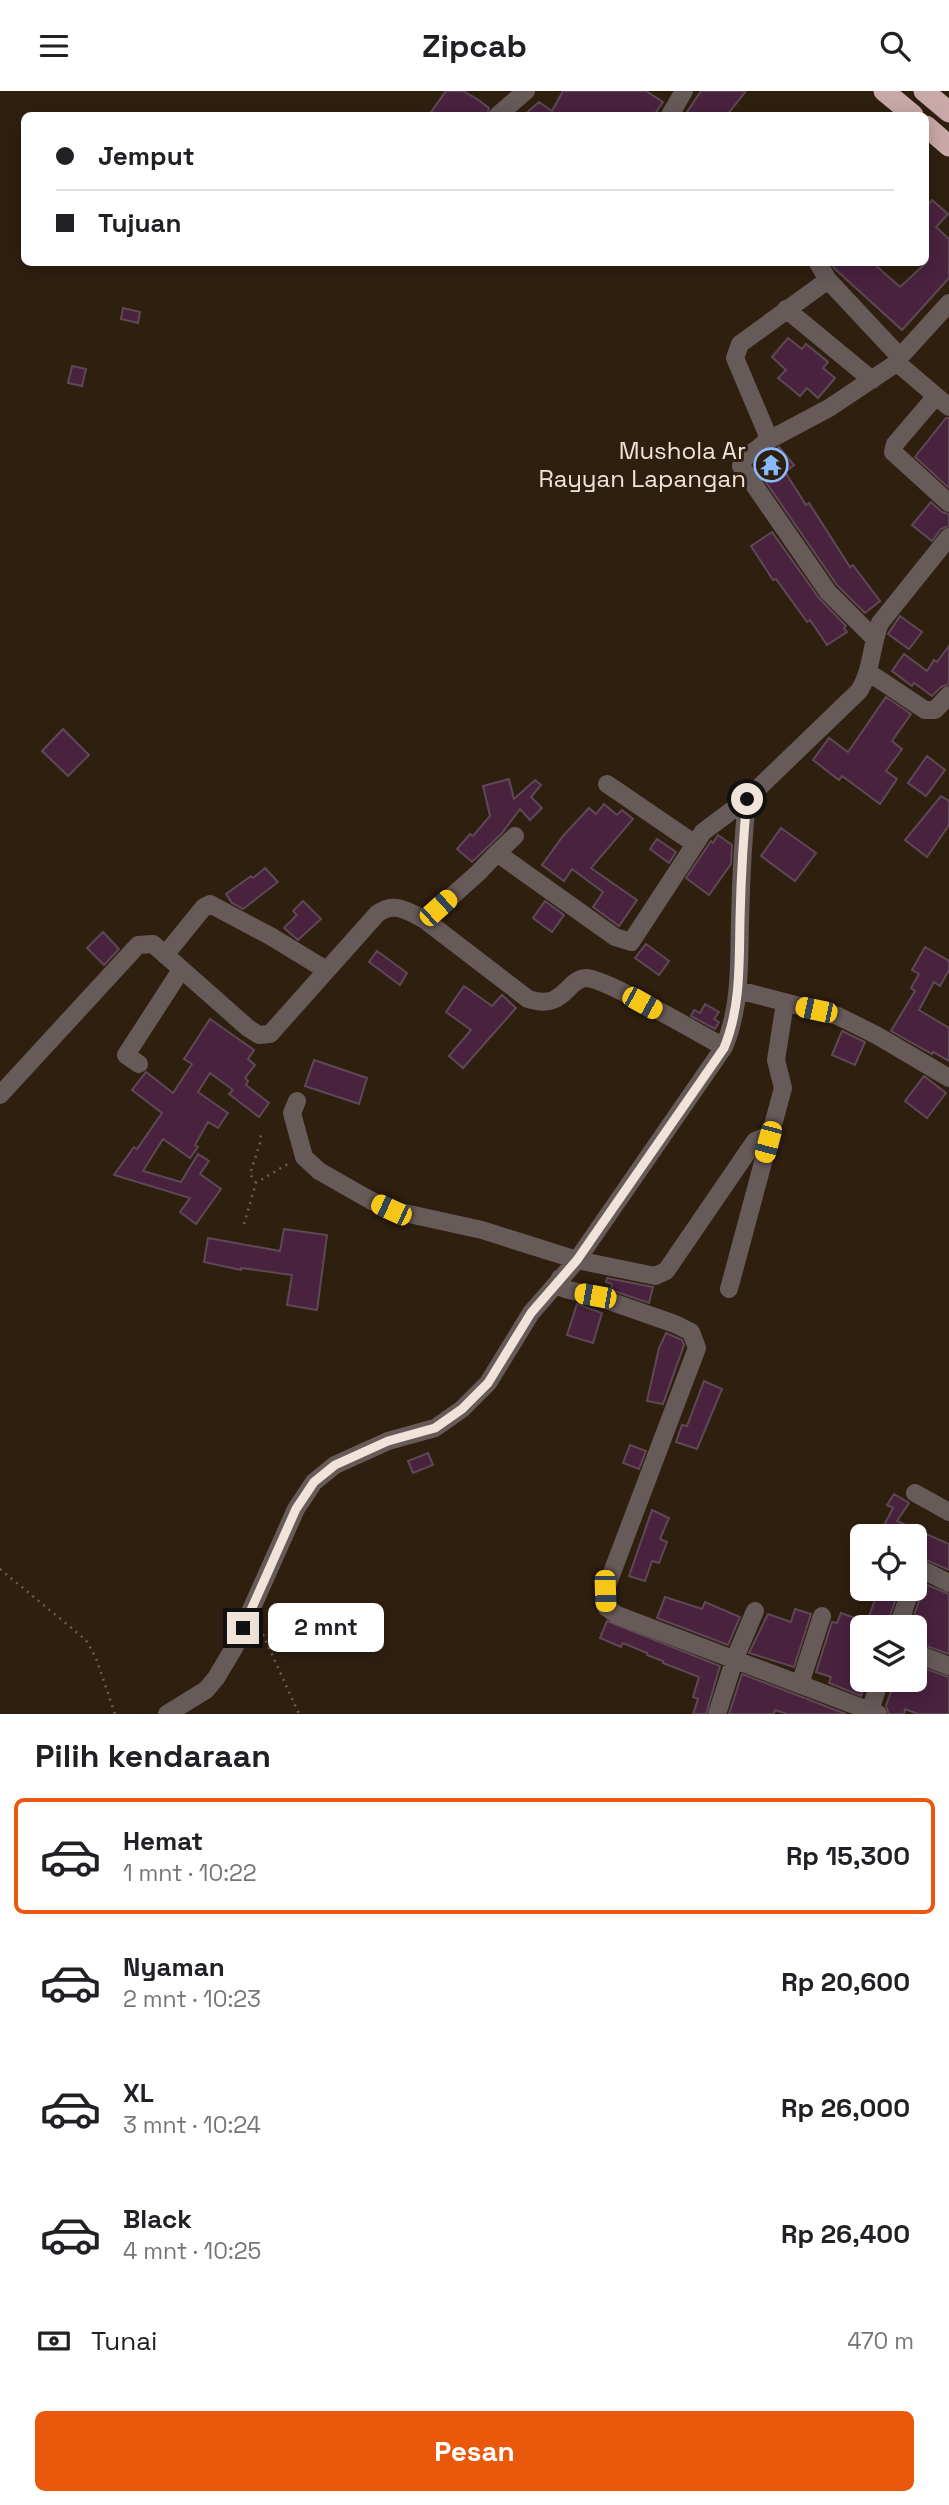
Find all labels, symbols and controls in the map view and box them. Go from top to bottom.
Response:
text: Zipcab [422,26,527,66]
icon: menu [35,27,73,65]
icon: search [876,27,914,65]
text: Jemput [98,139,195,173]
text: Tujuan [98,206,181,240]
place label: Mushola Ar Rayyan Lapangan [539,435,746,494]
temple icon: Mushola Ar Rayyan Lapangan [752,446,790,484]
route start [731,783,763,815]
car [416,886,461,930]
car [619,984,666,1022]
car [794,995,839,1025]
car [753,1119,784,1165]
car [368,1192,415,1228]
car [573,1282,618,1310]
map controls [850,1524,927,1692]
button: locate [850,1524,927,1601]
car [594,1570,617,1612]
callout: 2 mnt [268,1603,383,1653]
route end [227,1612,259,1644]
text: 2 mnt [294,1612,358,1642]
button: layers [850,1615,927,1692]
text: Pilih kendaraan [35,1736,271,1776]
text: Hemat [123,1824,203,1858]
icon: car [39,1825,102,1888]
text: Rp 15,300 [786,1839,910,1873]
text: 1 mnt · 10:22 [123,1858,257,1888]
text: Nyaman [123,1950,225,1984]
icon: car [39,1951,102,2014]
text: Rp 20,600 [781,1965,910,1999]
text: 2 mnt · 10:23 [123,1984,261,2014]
text: XL [123,2076,154,2110]
icon: car [39,2077,102,2140]
text: Rp 26,000 [781,2091,910,2125]
text: 3 mnt · 10:24 [123,2110,261,2140]
text: Black [123,2202,192,2236]
icon: car [39,2203,102,2266]
text: Rp 26,400 [781,2217,910,2251]
text: 4 mnt · 10:25 [123,2236,261,2266]
icon: cash [35,2322,73,2360]
text: Tunai [91,2324,157,2358]
text: 470 m [847,2326,914,2356]
button: Pesan [35,2411,914,2491]

